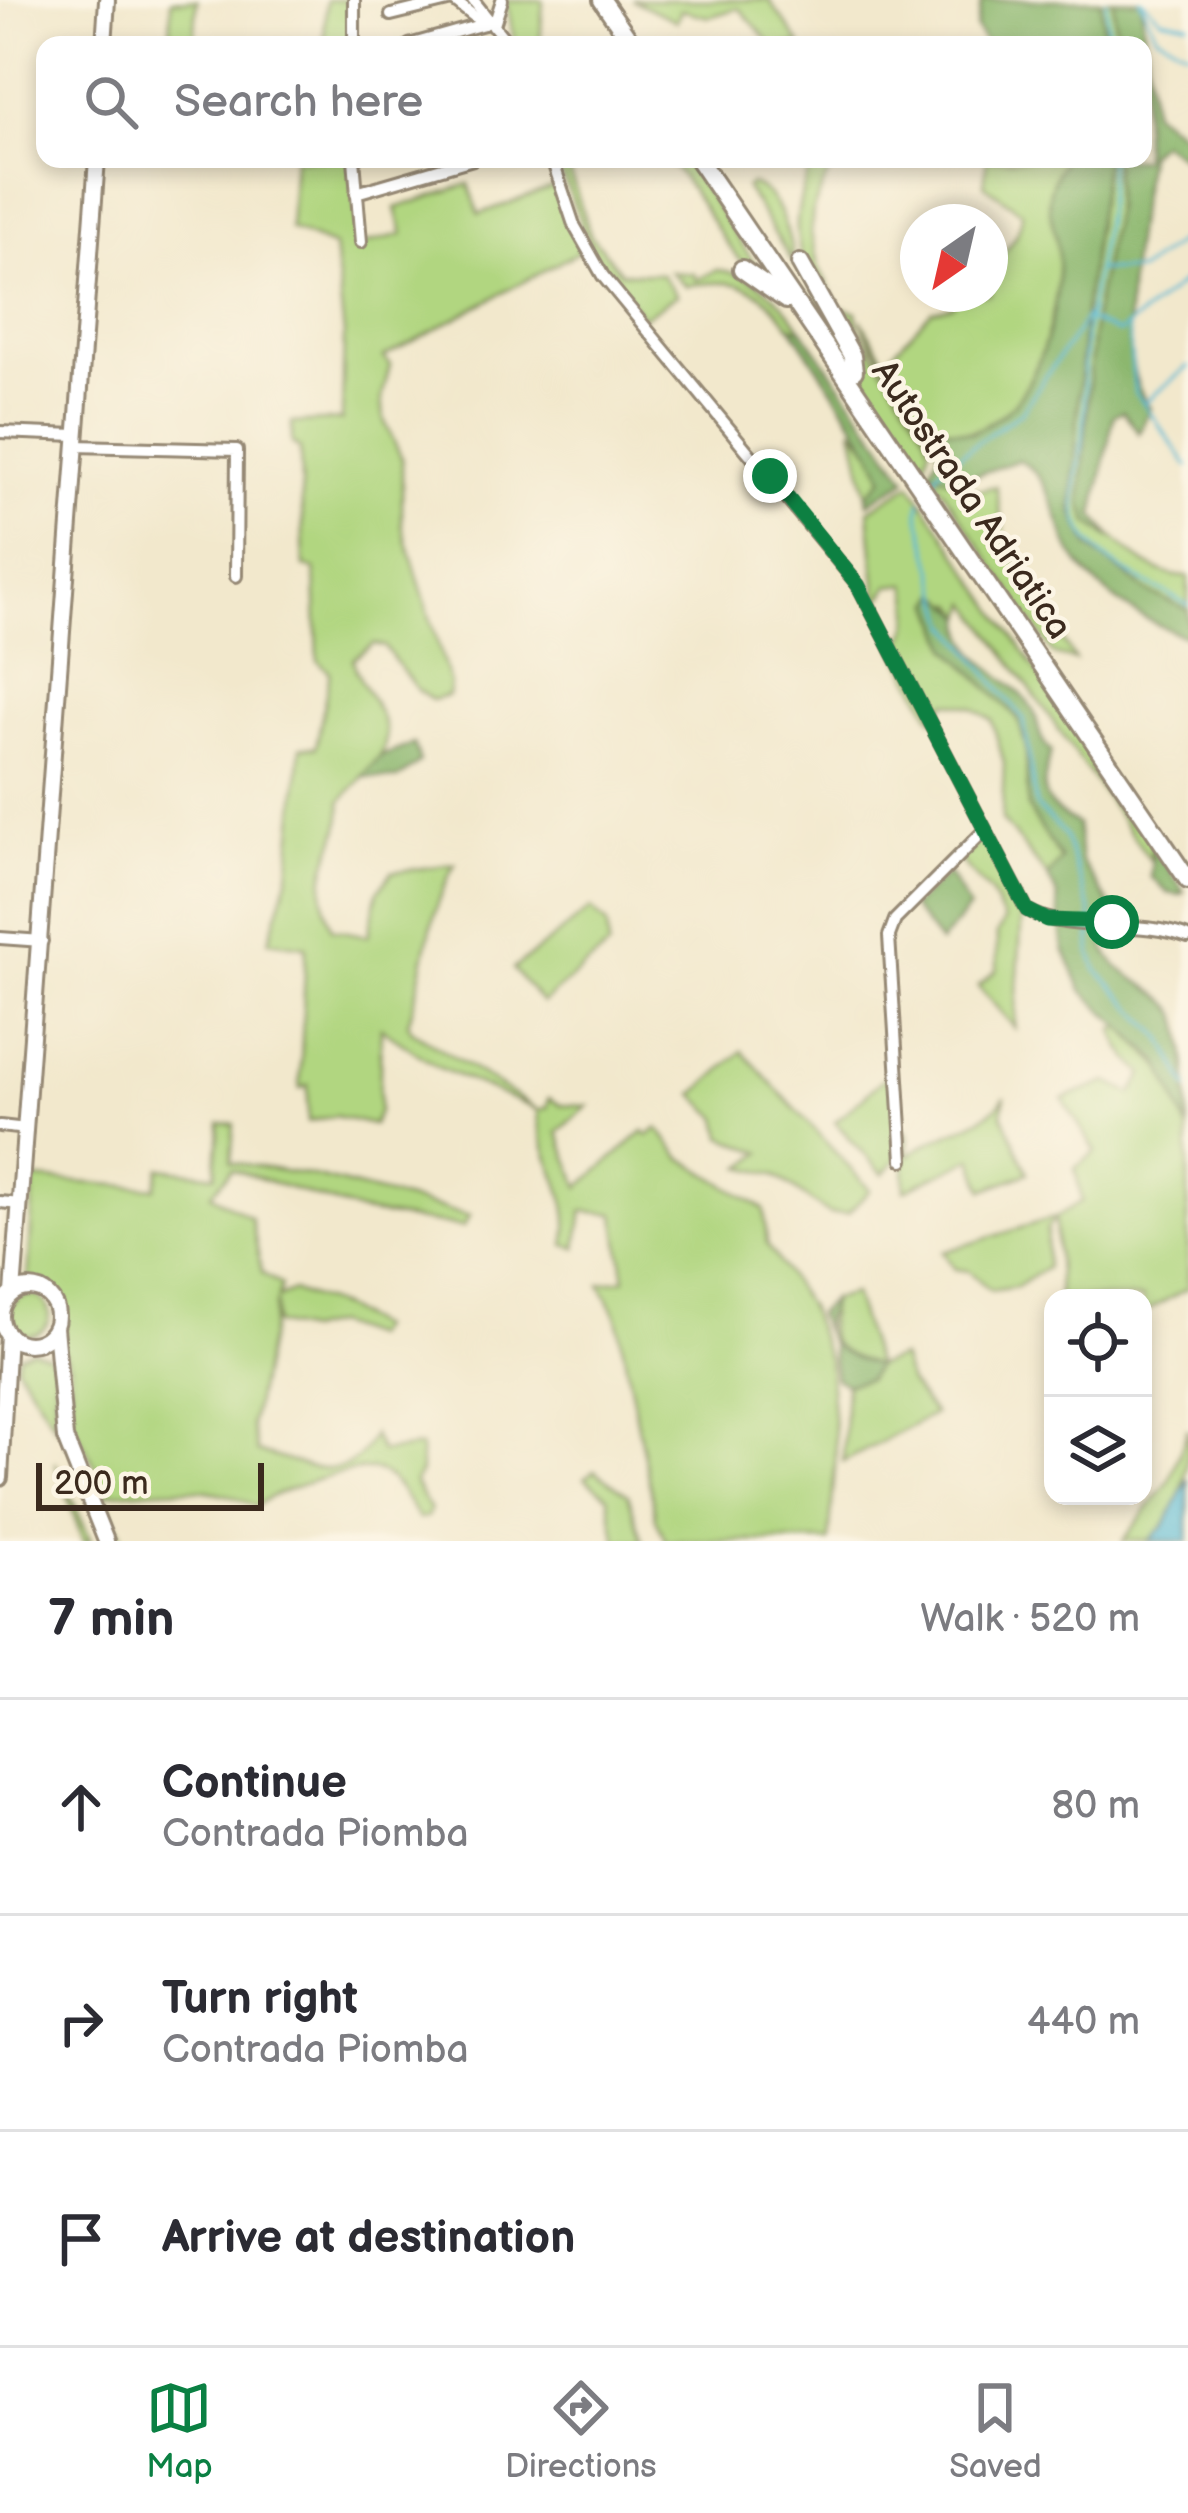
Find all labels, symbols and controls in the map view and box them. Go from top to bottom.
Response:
search box [36,36,1152,168]
icon: search [78,69,144,135]
text: Search here [174,75,423,130]
north arrow [900,204,1008,312]
street label: Autostrada Adriatica [862,352,1080,648]
route end [743,449,797,503]
route start [1085,895,1139,949]
map controls [1044,1289,1152,1505]
button: locate [1044,1289,1152,1397]
button: layers [1044,1397,1152,1505]
scale bar [36,1457,264,1510]
text: 200 m [54,1464,148,1504]
text: 7 min [48,1589,174,1650]
text: Walk · 520 m [920,1596,1140,1643]
text: Continue [162,1756,347,1811]
icon: ahead [48,1774,114,1840]
text: 80 m [1052,1783,1140,1830]
text: Contrada Piomba [162,1811,469,1858]
text: Turn right [162,1972,358,2027]
icon: right [48,1990,114,2056]
text: 440 m [1027,1999,1140,2046]
text: Contrada Piomba [162,2027,469,2074]
icon: arrive [48,2206,114,2272]
text: Arrive at destination [162,2211,575,2266]
tab: Map [146,2375,213,2487]
tab: Directions [505,2375,657,2487]
tab: Saved [949,2375,1042,2487]

